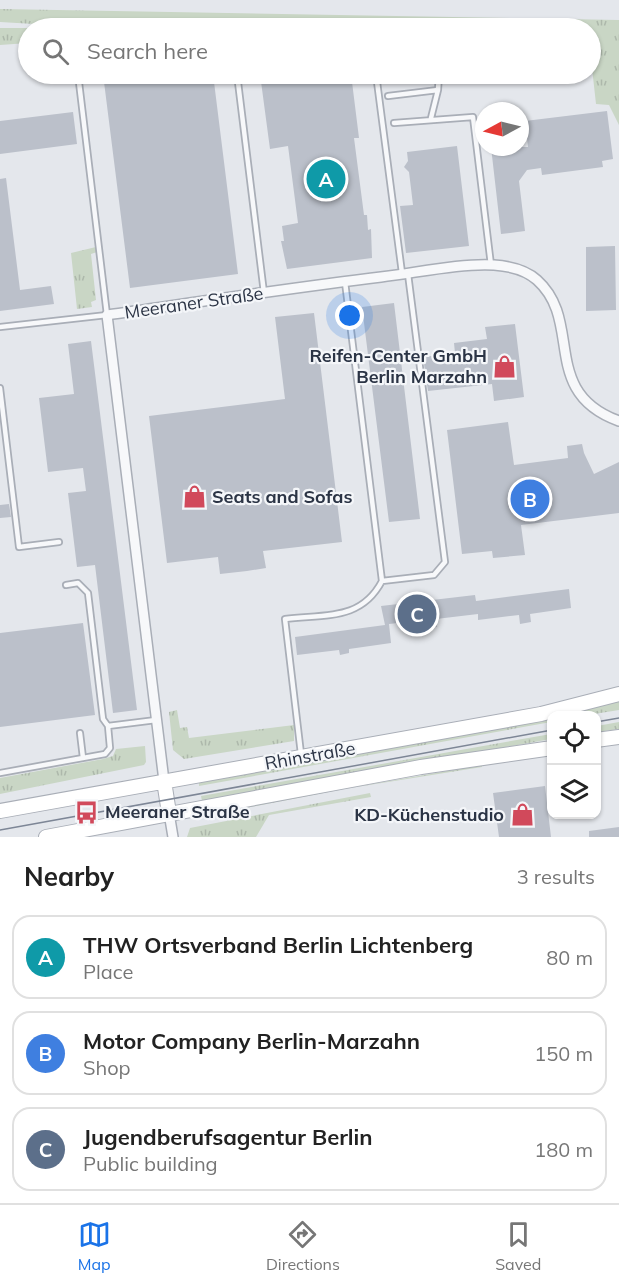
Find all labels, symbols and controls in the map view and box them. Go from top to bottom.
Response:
search box [18,18,601,84]
icon: search [39,35,72,68]
text: Search here [87,37,208,65]
north arrow [475,102,529,156]
pin: A [306,156,346,201]
street label: Meeraner Straße [123,281,265,324]
your location [335,301,364,330]
place label: Reifen-Center GmbH Berlin Marzahn [309,344,487,388]
shop icon: Reifen-Center GmbH Berlin Marzahn [492,353,518,379]
pin: B [510,476,550,522]
shop icon: Seats and Sofas [181,484,207,510]
place label: Seats and Sofas [212,485,352,508]
pin: C [398,592,436,636]
map controls [547,711,601,819]
button: locate [547,711,601,765]
street label: Rhinstraße [263,736,357,775]
button: layers [547,765,601,819]
bus stop icon: Meeraner Straße [74,799,100,825]
place label: Meeraner Straße [105,800,250,823]
shop icon: KD-Küchenstudio [509,802,535,828]
place label: KD-Küchenstudio [354,803,504,826]
text: Nearby [24,860,114,893]
text: 3 results [517,864,595,889]
text: THW Ortsverband Berlin Lichtenberg [83,931,473,959]
text: A [38,945,53,970]
text: 80 m [546,945,593,970]
text: Place [83,959,133,984]
text: Motor Company Berlin-Marzahn [83,1027,420,1055]
text: B [39,1041,52,1066]
text: 150 m [534,1041,593,1066]
text: Shop [83,1055,131,1080]
text: Jugendberufsagentur Berlin [83,1123,373,1151]
text: C [39,1137,52,1162]
text: 180 m [534,1137,593,1162]
text: Public building [83,1151,218,1176]
tab: Map [78,1218,111,1274]
tab: Directions [266,1218,340,1274]
tab: Saved [495,1218,541,1274]

